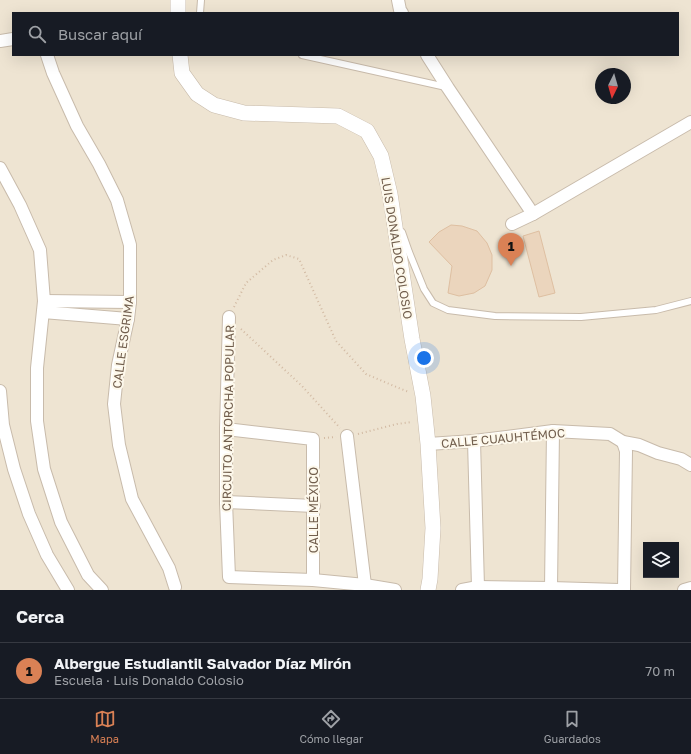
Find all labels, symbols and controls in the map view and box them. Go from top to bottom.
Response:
search box [12,12,679,56]
icon: search [26,23,48,45]
text: Buscar aquí [58,25,142,43]
north arrow [595,68,631,104]
street label: LUIS DONALDO COLOSIO [378,176,416,320]
pin: 1 [498,233,524,266]
street label: CALLE ESGRIMA [109,295,137,389]
street label: CIRCUITO ANTORCHA POPULAR [219,325,237,511]
your location [414,348,434,368]
street label: CALLE CUAUHTÉMOC [440,425,566,451]
street label: CALLE MÉXICO [306,467,321,553]
map controls [643,542,679,578]
button: layers [643,542,679,578]
text: Cerca [16,606,64,627]
text: Albergue Estudiantil Salvador Díaz Mirón [54,654,351,672]
text: 1 [26,663,32,679]
text: 70 m [645,663,675,679]
text: Escuela · Luis Donaldo Colosio [54,672,244,688]
tab: Mapa [90,708,119,745]
tab: Cómo llegar [299,708,363,745]
tab: Guardados [544,708,601,745]

